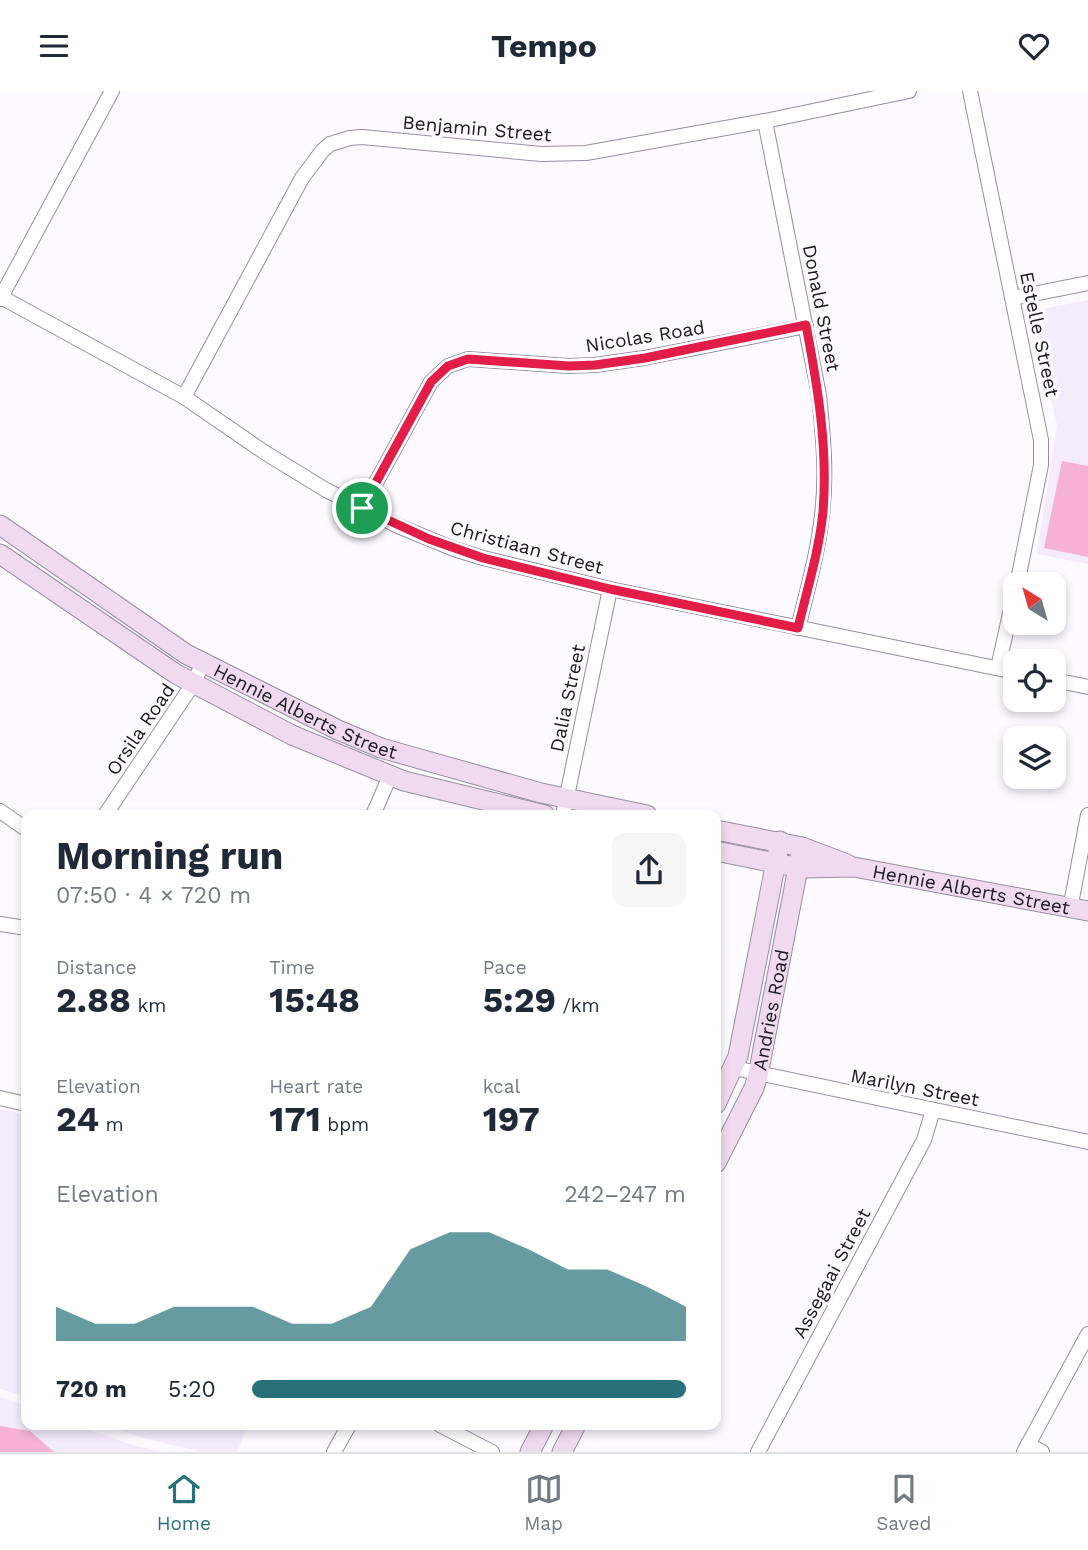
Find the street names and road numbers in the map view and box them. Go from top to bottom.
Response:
street label: Benjamin Street [401,111,552,146]
street label: Donald Street [798,243,845,374]
street label: Estelle Street [1015,269,1064,399]
street label: Nicolas Road [584,316,706,357]
street label: Christiaan Street [448,516,606,579]
street label: Dalia Street [545,642,590,754]
street label: Hennie Alberts Street [210,659,400,764]
street label: Orsila Road [101,679,179,779]
street label: Hennie Alberts Street [871,860,1072,919]
street label: Andries Road [748,947,794,1073]
street label: Marilyn Street [849,1064,981,1111]
street label: Assegaai Street [788,1204,875,1342]

